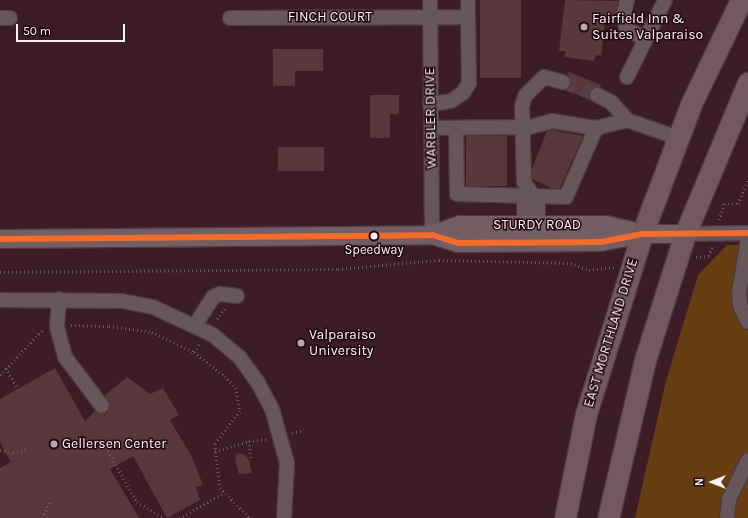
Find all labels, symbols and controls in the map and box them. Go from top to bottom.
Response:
street label: FINCH COURT [288,9,372,25]
place label: Fairfield Inn & Suites Valparaiso [592,11,703,44]
scale bar [18,16,127,42]
marker: Fairfield Inn & Suites Valparaiso [579,22,589,32]
text: 50 m [23,24,51,38]
street label: WARBLER DRIVE [422,67,440,169]
street label: STURDY ROAD [493,217,581,233]
marker: Speedway [369,231,379,241]
place label: Speedway [344,242,404,258]
street label: EAST MORTHLAND DRIVE [580,257,642,409]
place label: Valparaiso University [309,327,376,360]
marker: Valparaiso University [296,338,306,348]
place label: Gellersen Center [62,436,166,452]
marker: Gellersen Center [49,439,59,449]
north arrow [692,462,732,502]
text: N [693,478,706,486]

